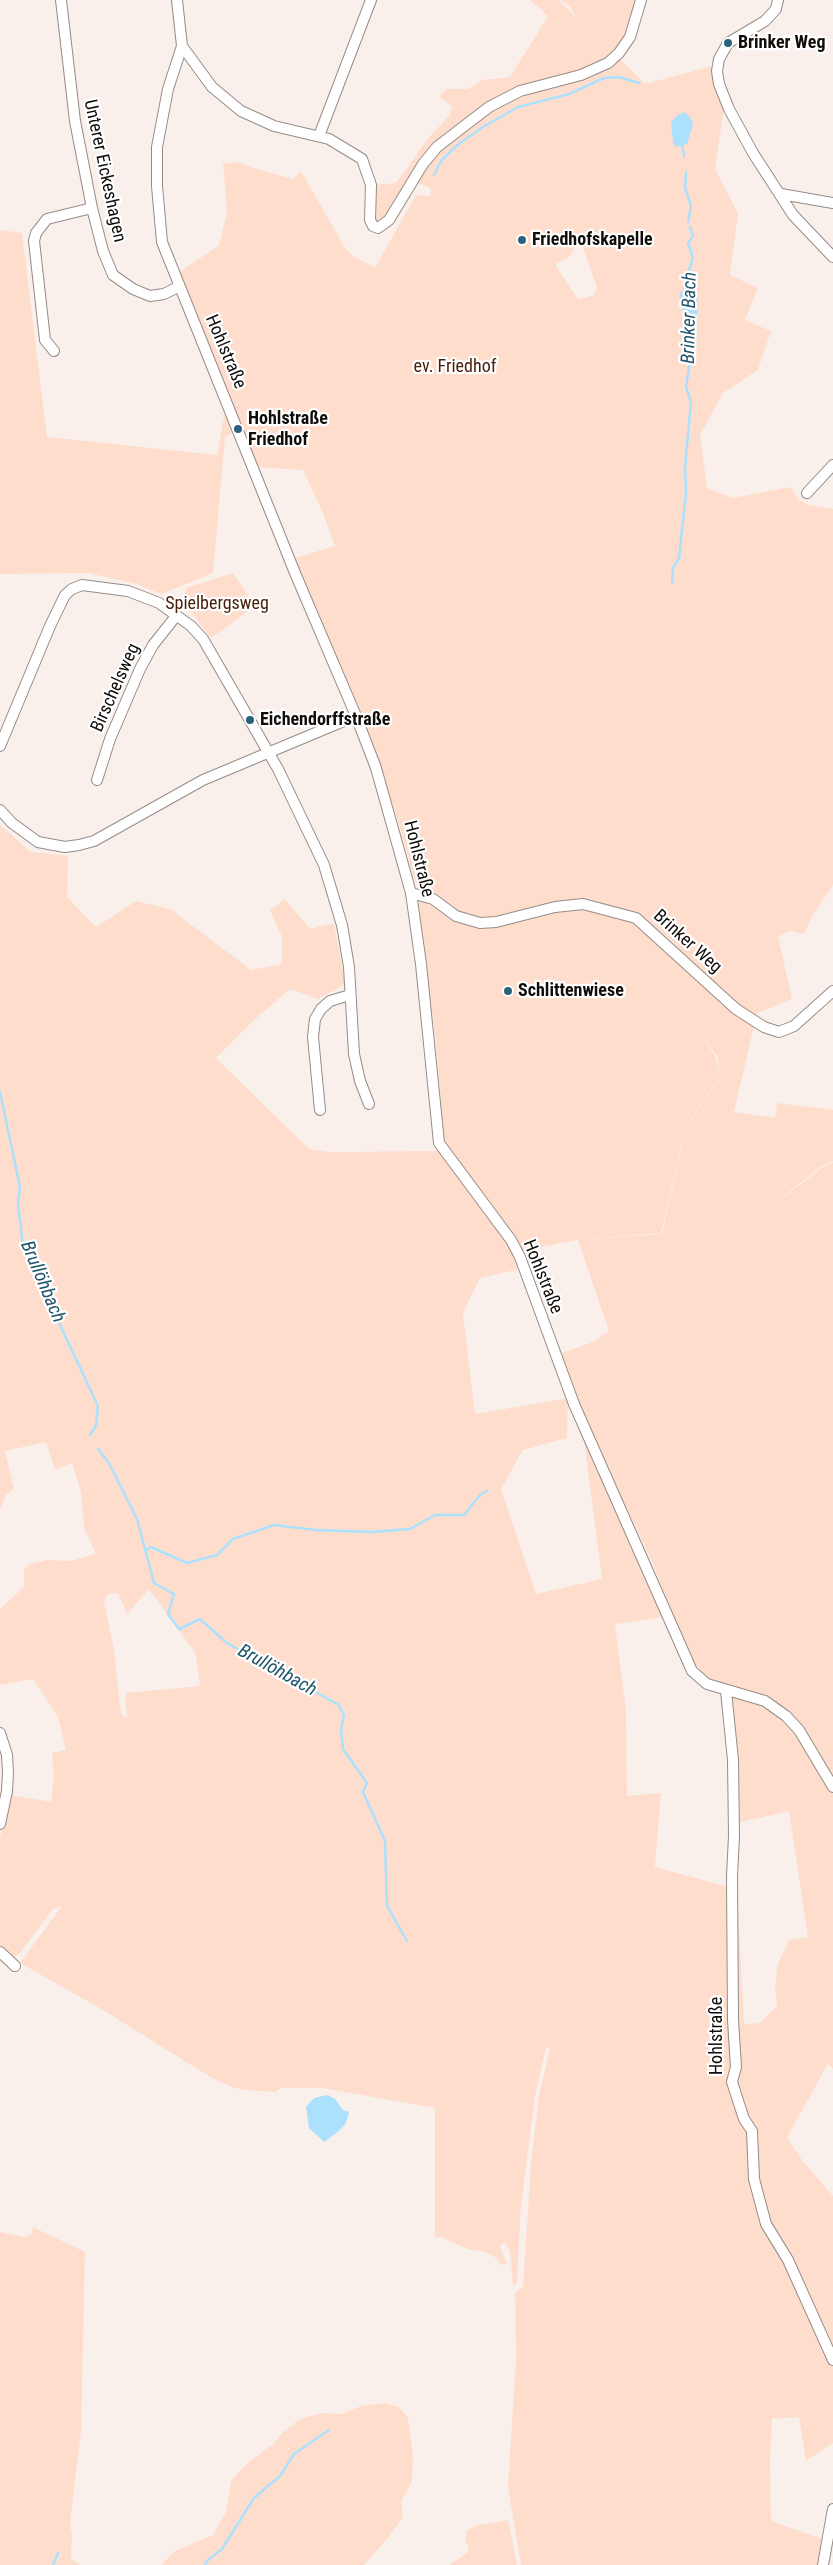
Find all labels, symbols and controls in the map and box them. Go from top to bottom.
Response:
place label: Brinker Weg [738,32,825,54]
marker: Brinker Weg [722,37,734,49]
street label: Unterer Eickeshagen [78,98,130,244]
place label: Friedhofskapelle [532,229,653,251]
marker: Friedhofskapelle [516,234,528,246]
water label: Brinker Bach [678,272,702,364]
street label: Hohlstraße [200,312,250,392]
park label: ev. Friedhof [414,356,496,378]
place label: Hohlstraße Friedhof [248,408,328,450]
marker: Hohlstraße Friedhof [232,423,244,435]
park label: Spielbergsweg [165,593,269,615]
street label: Birschelsweg [87,640,145,736]
place label: Eichendorffstraße [260,709,390,731]
marker: Eichendorffstraße [244,714,256,726]
street label: Hohlstraße [398,818,438,900]
street label: Brinker Weg [648,906,726,978]
place label: Schlittenwiese [518,980,624,1002]
marker: Schlittenwiese [502,985,514,997]
street label: Hohlstraße [517,1237,567,1317]
water label: Brullöhbach [15,1238,69,1326]
water label: Brullöhbach [234,1640,320,1702]
street label: Hohlstraße [706,1997,728,2075]

